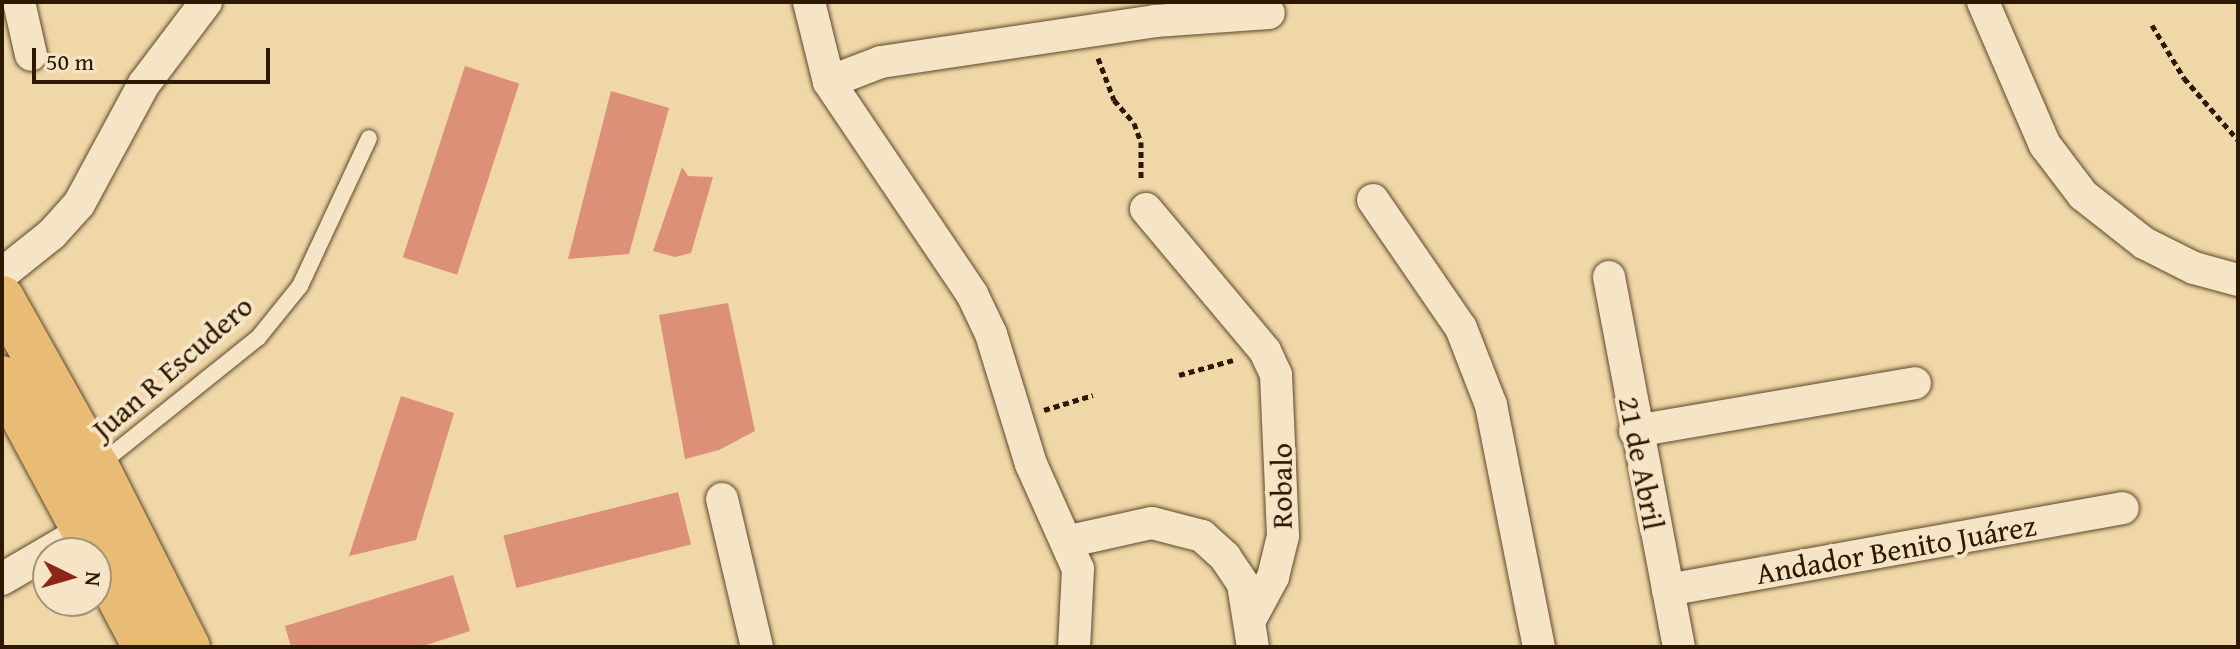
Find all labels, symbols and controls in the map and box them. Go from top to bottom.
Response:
scale bar [36,32,274,82]
text: 50 m [46,44,94,79]
street label: Juan R Escudero [84,287,260,447]
street label: 21 de Abril [1611,393,1673,533]
street label: Robalo [1263,443,1299,529]
street label: Andador Benito Juárez [1753,507,2039,591]
north arrow [32,537,112,617]
text: N [77,570,110,588]

